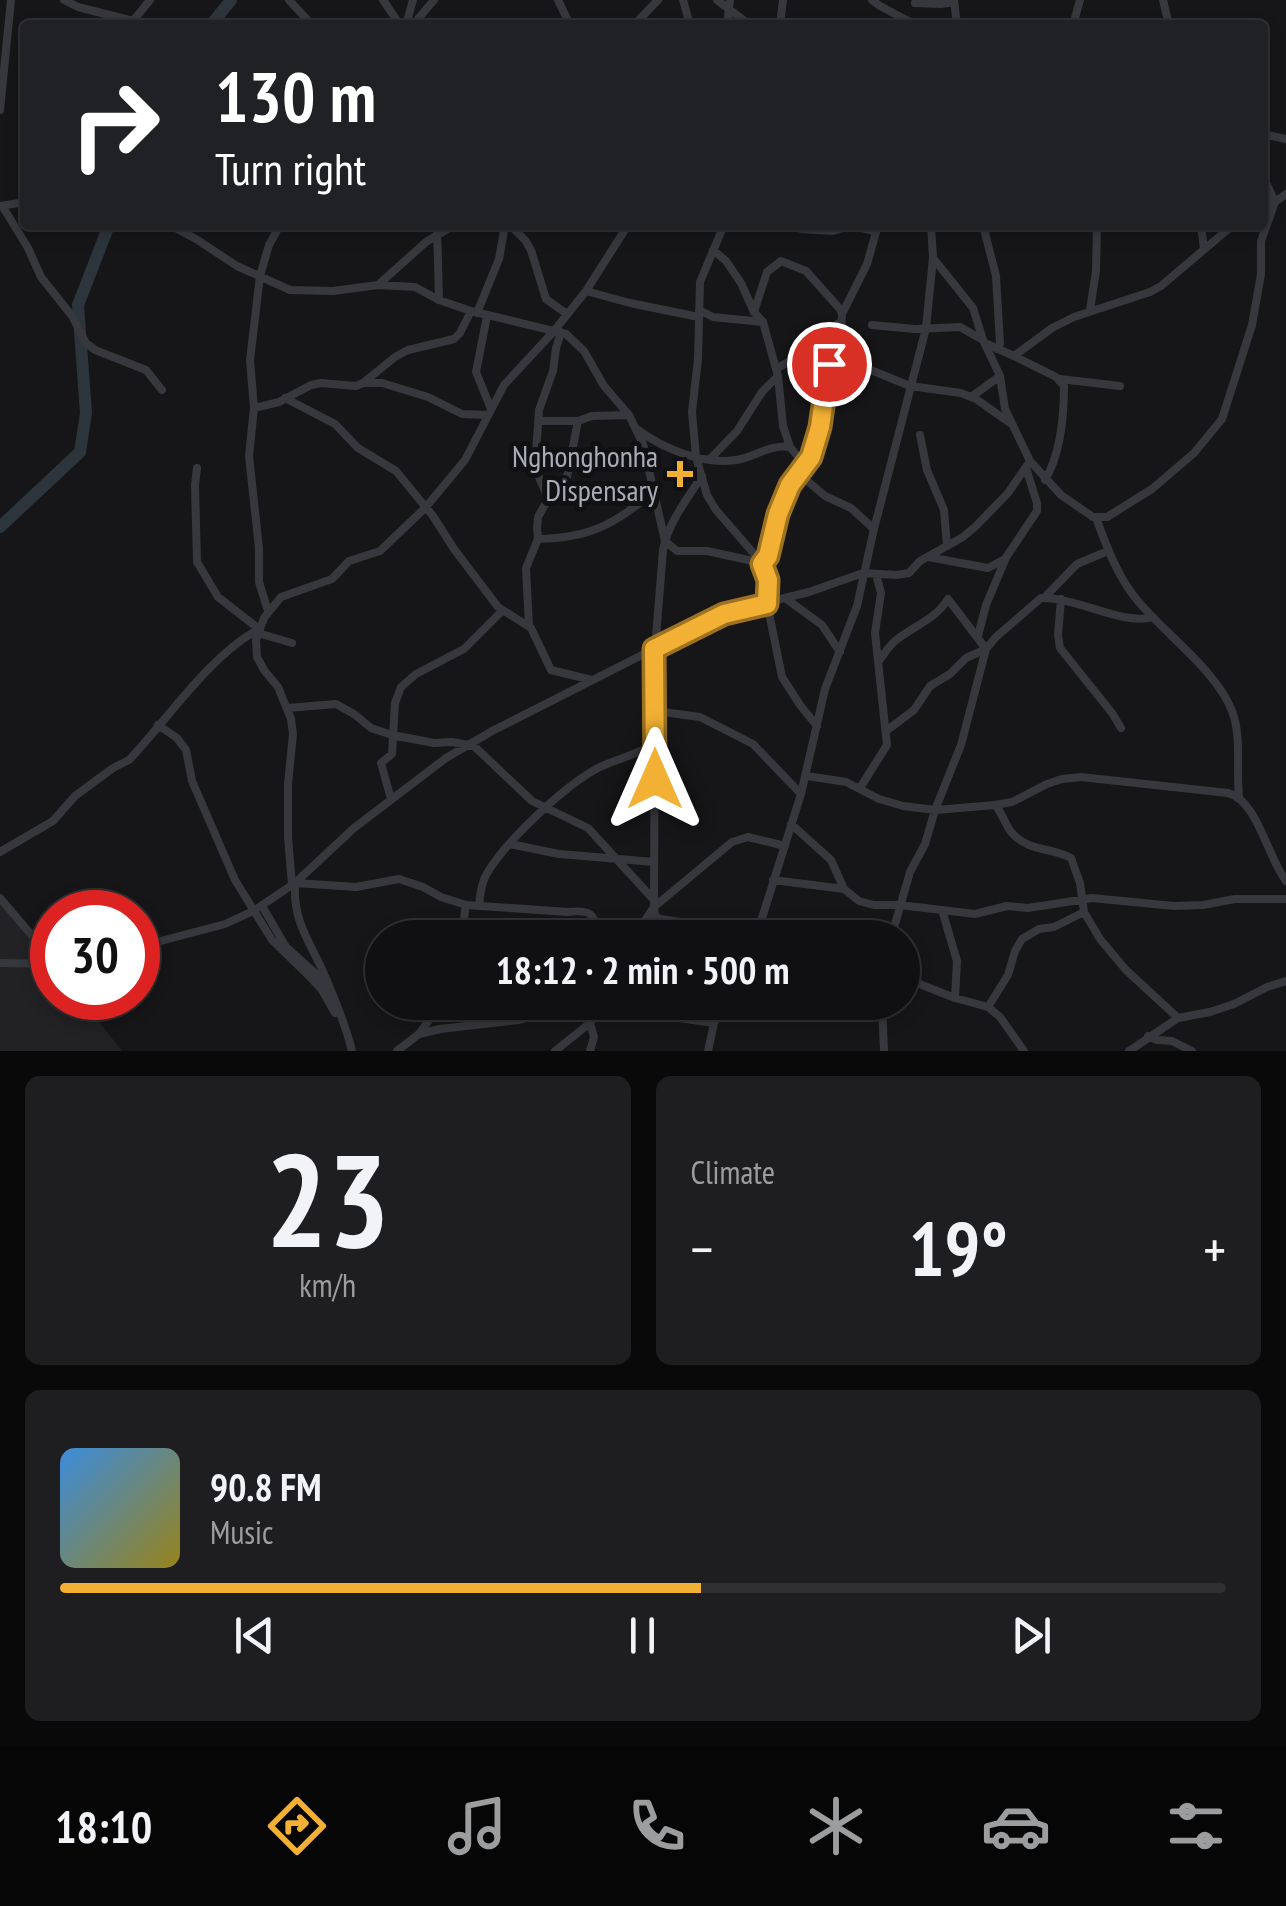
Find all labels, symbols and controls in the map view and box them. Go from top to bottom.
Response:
text: 130 m [215,51,376,141]
icon: right [50,60,180,190]
text: Turn right [215,139,366,197]
pin [787,322,872,407]
icon: arrive [802,337,857,392]
place label: Nghonghonha Dispensary [512,436,659,509]
marker: Nghonghonha Dispensary [667,461,693,487]
position arrow [603,727,707,831]
speed limit sign: 30 [30,890,160,1020]
text: 18:12 · 2 min · 500 m [496,945,789,994]
text: 23 [266,1115,390,1283]
text: Climate [691,1151,775,1193]
text: 19° [909,1200,1008,1297]
text: − [691,1213,713,1284]
text: + [1203,1213,1226,1284]
text: km/h [299,1264,356,1306]
text: 90.8 FM [210,1462,322,1511]
text: Music [210,1511,273,1553]
icon: previous [227,1608,282,1663]
icon: pause [615,1608,670,1663]
icon: next [1004,1608,1059,1663]
icon: directions [262,1791,332,1861]
icon: music [442,1791,512,1861]
icon: phone [622,1791,692,1861]
icon: climate [801,1791,871,1861]
icon: car [981,1791,1051,1861]
icon: filters [1161,1791,1231,1861]
text: 18:10 [55,1797,152,1855]

